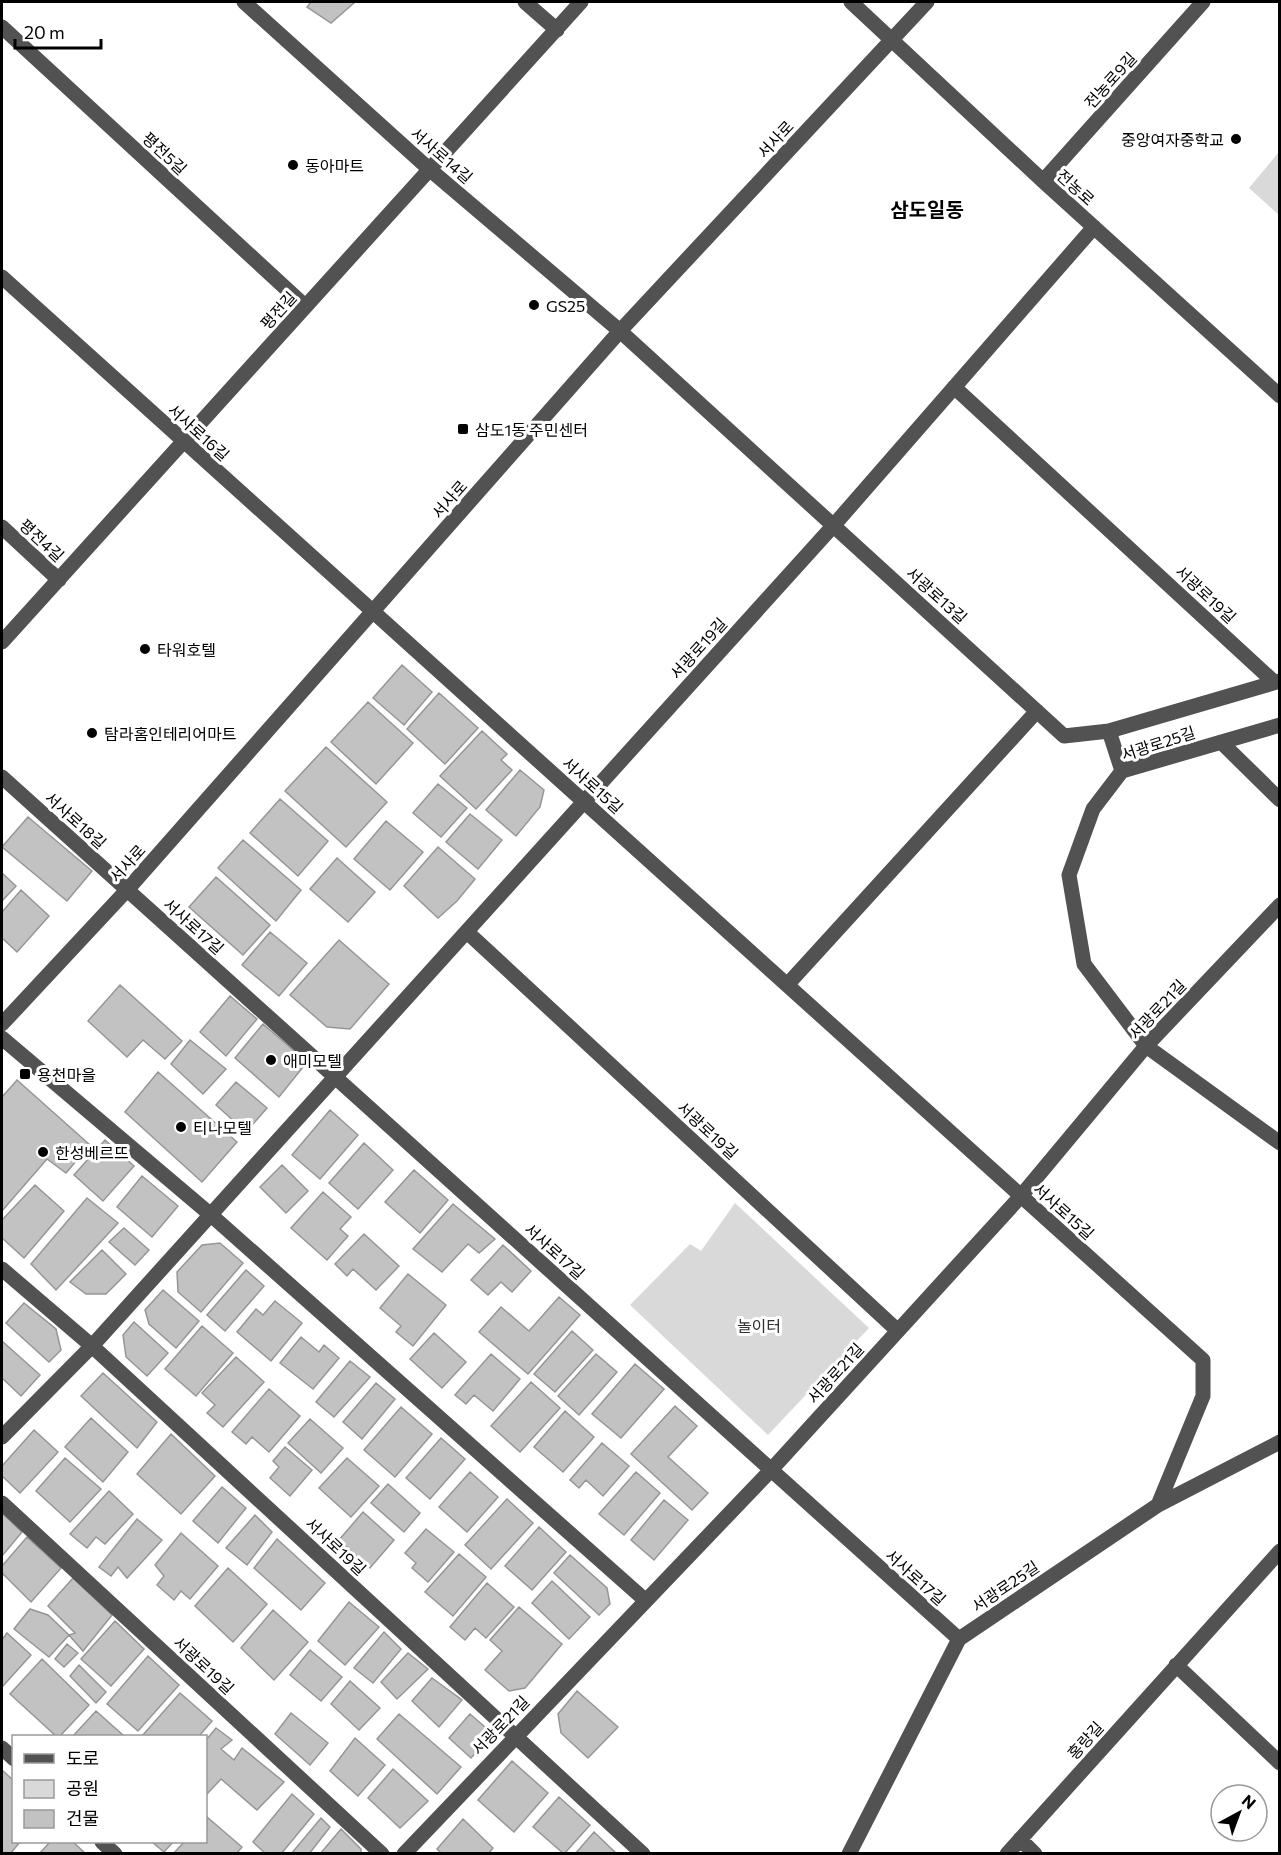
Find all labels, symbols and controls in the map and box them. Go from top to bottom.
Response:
scale bar [15,12,100,50]
text: 20 m [24,21,65,43]
street label: 전농로9길 [1080,48,1140,112]
street label: 서사로 [753,116,797,162]
street label: 서사로14길 [407,123,477,187]
street label: 평전5길 [139,128,191,178]
place label: 중앙여자중학교 [1121,130,1224,149]
marker: 중앙여자중학교 [1229,132,1243,146]
place label: 동아마트 [305,156,364,175]
marker: 동아마트 [286,158,300,172]
street label: 전농로 [1053,165,1099,209]
district label: 삼도일동 [890,197,964,221]
street label: 평전길 [256,287,300,333]
place label: GS25 [546,296,585,315]
marker: GS25 [527,298,541,312]
street label: 서사로16길 [165,400,233,464]
place label: 삼도1동 주민센터 [475,420,588,439]
marker: 삼도1동 주민센터 [456,422,470,436]
street label: 서사로 [427,476,471,522]
street label: 평전4길 [16,515,68,565]
street label: 서광로19길 [1172,561,1240,627]
street label: 서광로13길 [903,563,971,627]
street label: 서광로19길 [666,614,730,682]
place label: 타워호텔 [157,640,216,659]
marker: 타워호텔 [138,642,152,656]
street label: 서광로25길 [1118,722,1198,764]
place label: 탐라홈인테리어마트 [104,724,236,743]
marker: 탐라홈인테리어마트 [85,726,99,740]
street label: 서사로15길 [559,753,627,817]
street label: 서사로18길 [42,788,110,852]
street label: 서사로 [105,840,149,886]
street label: 서사로17길 [160,894,228,958]
street label: 서광로21길 [1125,975,1189,1043]
place label: 애미모텔 [283,1051,342,1070]
marker: 애미모텔 [264,1053,278,1067]
place label: 용천마을 [37,1065,96,1084]
marker: 용천마을 [18,1067,32,1081]
street label: 서광로19길 [674,1097,742,1163]
place label: 티나모텔 [193,1118,252,1137]
marker: 티나모텔 [174,1120,188,1134]
place label: 한성베르뜨 [55,1143,129,1162]
marker: 한성베르뜨 [36,1145,50,1159]
street label: 서사로15길 [1030,1179,1098,1243]
street label: 서사로17길 [521,1219,589,1283]
park label: 놀이터 [737,1316,781,1335]
street label: 서광로21길 [803,1339,867,1407]
street label: 서사로19길 [302,1513,370,1579]
street label: 서사로17길 [882,1545,950,1609]
street label: 서광로25길 [968,1557,1042,1615]
street label: 서광로19길 [170,1632,238,1698]
street label: 서광로21길 [467,1692,533,1758]
street label: 홍랑길 [1063,1717,1107,1763]
legend [12,1735,207,1843]
text: 도로 [66,1747,99,1769]
text: 공원 [66,1777,99,1799]
north arrow [1209,1783,1269,1843]
text: N [1238,1790,1260,1812]
text: 건물 [66,1807,99,1829]

